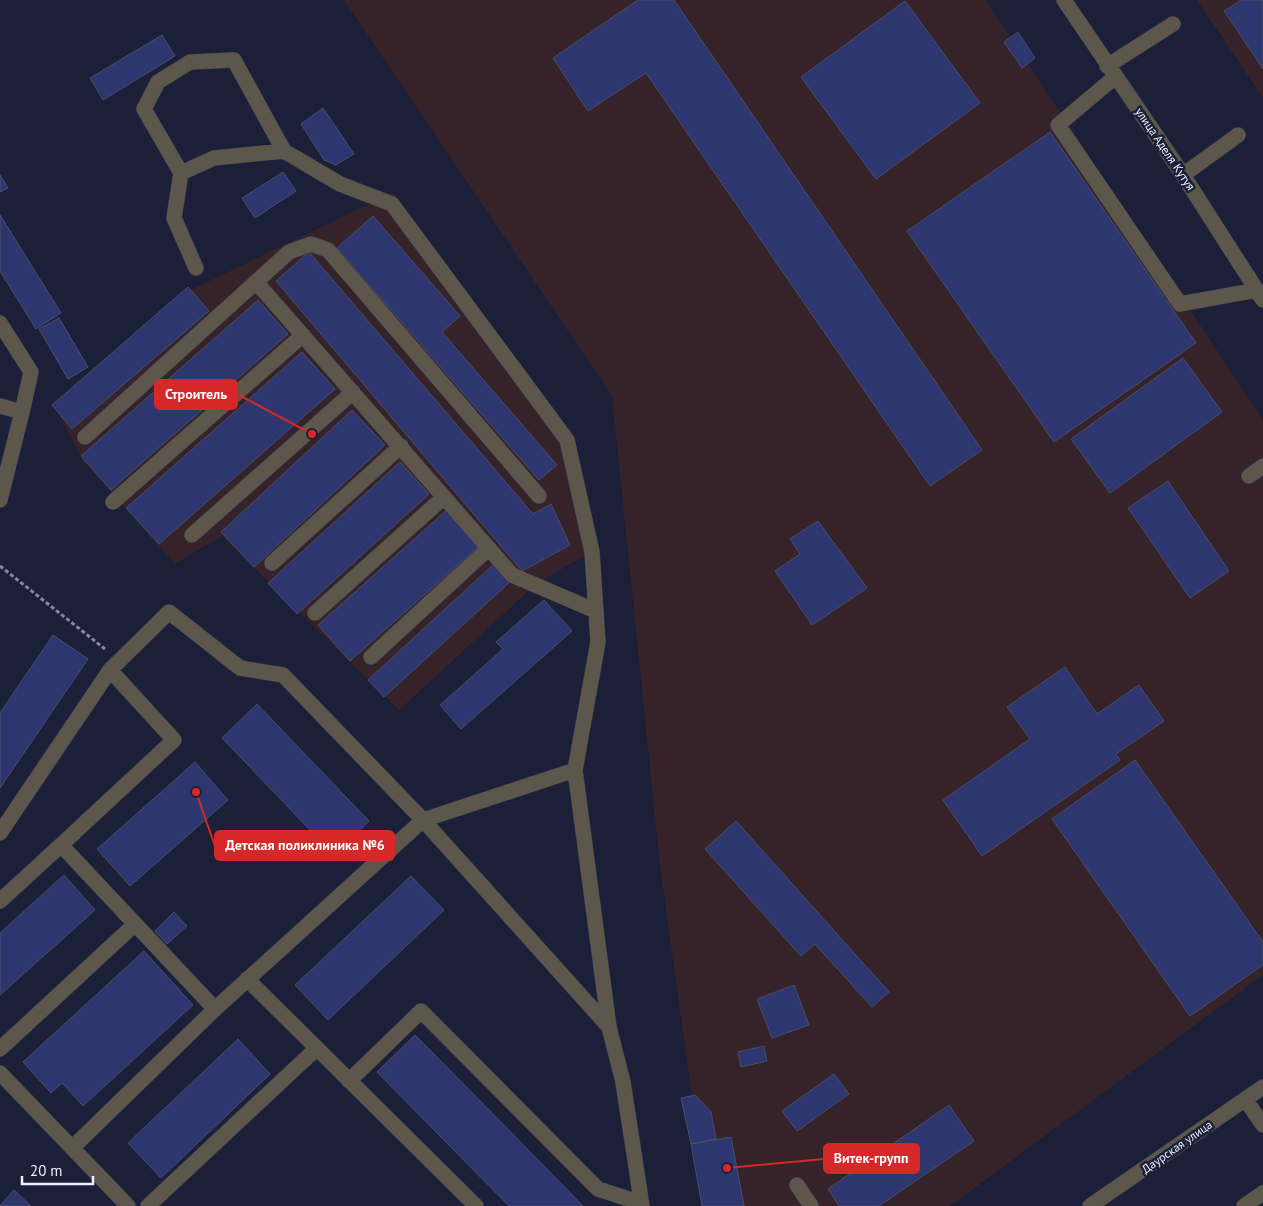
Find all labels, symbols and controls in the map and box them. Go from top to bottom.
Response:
street label: улица Аделя Кутуя [1132,104,1199,193]
callout: Строитель [155,380,237,409]
text: Строитель [165,385,227,403]
callout: Детская поликлиника №6 [215,831,394,860]
text: Детская поликлиника №6 [225,836,385,854]
street label: Даурская улица [1139,1117,1215,1176]
callout: Витек-групп [824,1144,919,1173]
text: Витек-групп [834,1149,908,1167]
scale bar [22,1154,94,1186]
text: 20 m [30,1161,63,1180]

